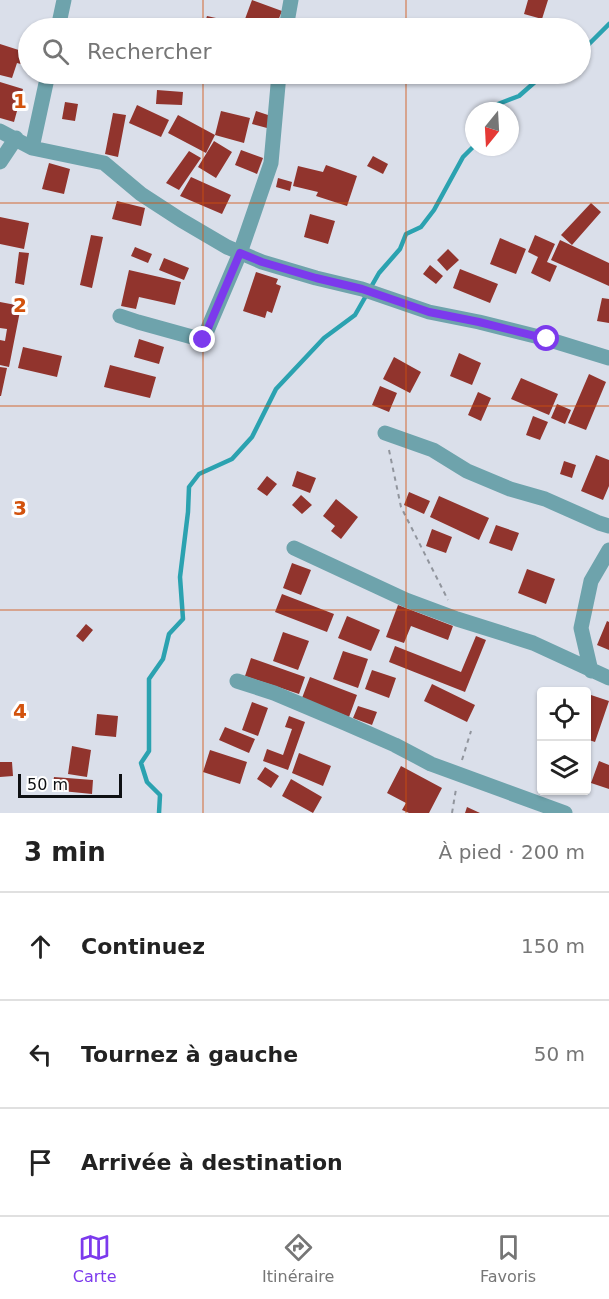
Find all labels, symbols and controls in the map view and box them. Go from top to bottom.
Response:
search box [18,18,591,84]
icon: search [39,35,72,68]
text: Rechercher [87,39,212,64]
text: 1 [13,89,27,113]
north arrow [465,102,519,156]
text: 2 [13,293,27,317]
route start [533,325,559,351]
route end [189,326,215,352]
text: 3 [13,496,27,520]
map controls [537,687,591,795]
button: locate [537,687,591,741]
text: 4 [13,699,27,723]
button: layers [537,741,591,795]
scale bar [18,771,122,798]
text: 50 m [27,775,68,794]
text: 3 min [24,837,106,867]
text: À pied · 200 m [439,840,585,864]
icon: ahead [24,930,57,963]
text: Continuez [81,934,205,959]
text: 150 m [521,934,585,958]
icon: left [24,1038,57,1071]
text: Tournez à gauche [81,1042,298,1067]
text: 50 m [534,1042,585,1066]
icon: arrive [24,1146,57,1179]
text: Arrivée à destination [81,1150,343,1175]
tab: Carte [73,1231,116,1286]
tab: Itinéraire [262,1231,334,1286]
tab: Favoris [480,1231,536,1286]

